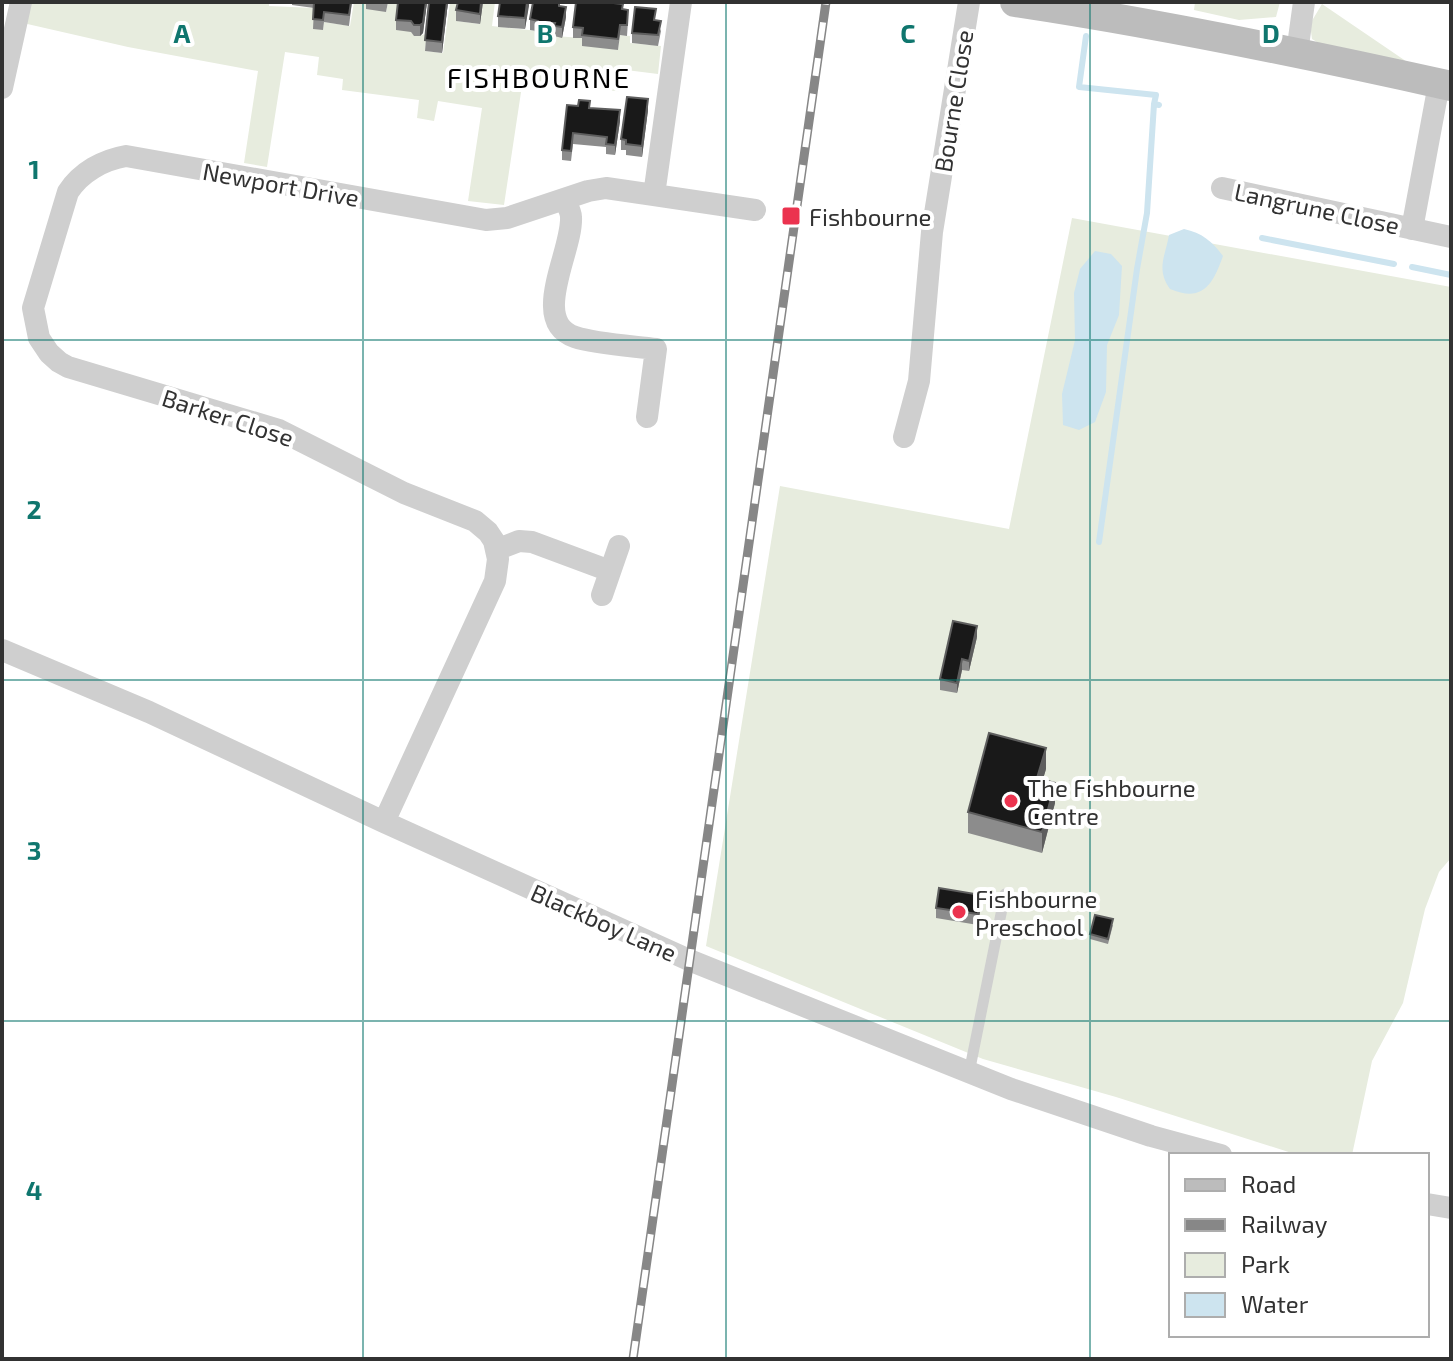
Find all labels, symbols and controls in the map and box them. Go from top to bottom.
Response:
text: A [174,17,191,48]
text: B [537,17,553,48]
text: C [900,17,916,48]
text: D [1262,17,1280,48]
street label: Bourne Close [927,28,979,174]
district label: FISHBOURNE [447,60,631,94]
text: 1 [28,153,40,184]
street label: Newport Drive [201,156,361,212]
street label: Langrune Close [1232,176,1402,240]
place label: Fishbourne [809,202,931,231]
marker: Fishbourne [780,205,802,227]
street label: Barker Close [159,382,297,452]
text: 2 [26,493,42,524]
place label: The Fishbourne Centre [1027,773,1196,830]
marker: The Fishbourne Centre [1002,792,1020,810]
text: 3 [27,834,41,865]
street label: Blackboy Lane [527,877,681,967]
place label: Fishbourne Preschool [975,884,1097,941]
marker: Fishbourne Preschool [950,903,968,921]
legend [1169,1153,1429,1337]
text: Road [1241,1169,1296,1198]
text: 4 [26,1174,42,1205]
text: Railway [1241,1209,1328,1238]
text: Park [1241,1249,1290,1278]
text: Water [1241,1289,1309,1318]

